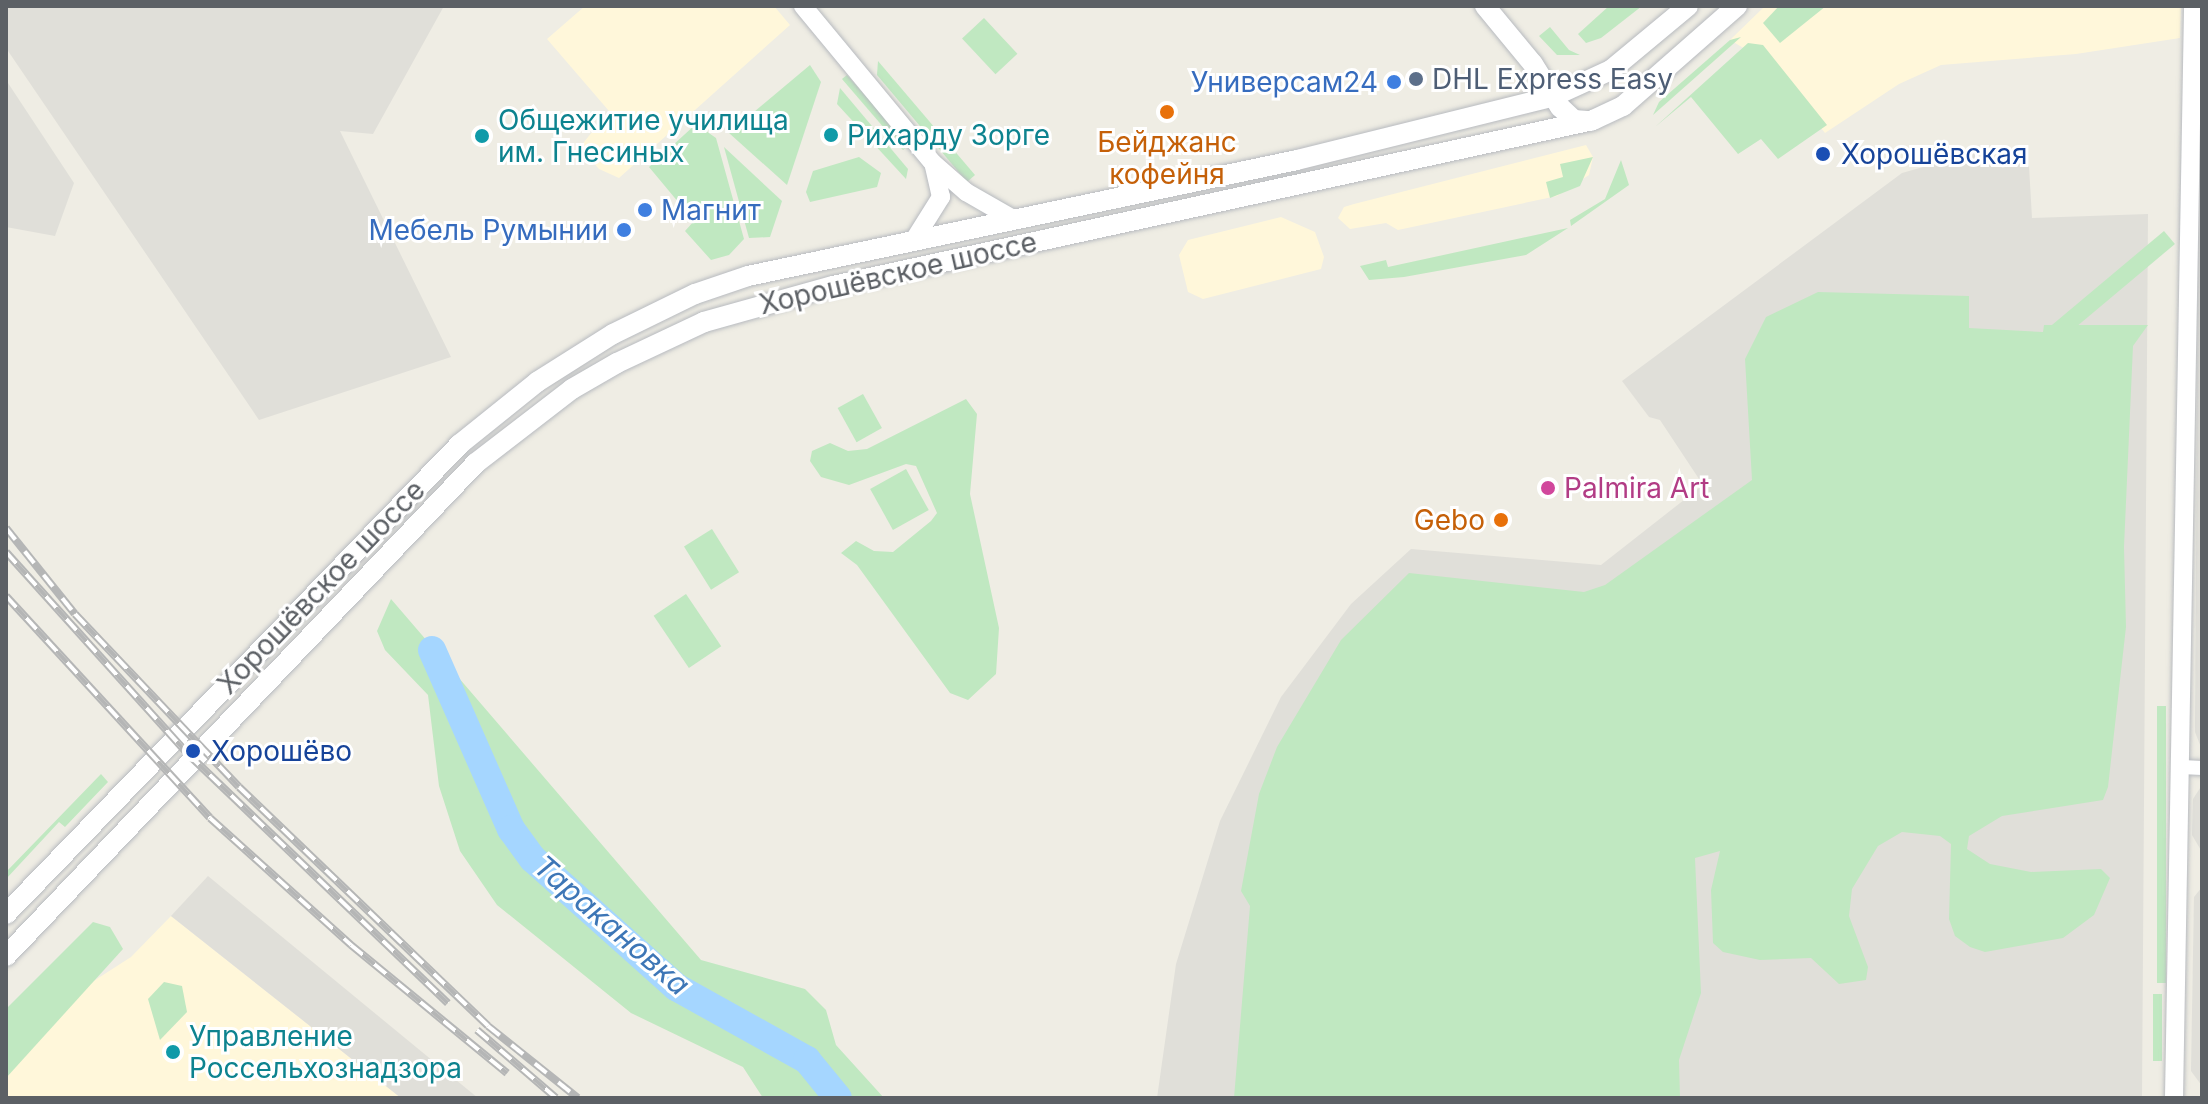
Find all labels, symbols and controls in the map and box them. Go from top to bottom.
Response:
place label: DHL Express Easy [1432,62,1673,96]
place label: Универсам24 [1191,65,1378,99]
marker: DHL Express Easy [1407,70,1425,88]
marker: Универсам24 [1385,73,1403,91]
place label: Общежитие училища им. Гнесиных [498,103,789,169]
marker: Бейджанс кофейня [1158,103,1176,121]
place label: Рихарду Зорге [847,118,1050,152]
place label: Бейджанс кофейня [1097,125,1237,191]
marker: Рихарду Зорге [822,126,840,144]
marker: Общежитие училища им. Гнесиных [473,127,491,145]
place label: Хорошёвская [1841,137,2028,171]
marker: Хорошёвская [1812,143,1834,165]
place label: Магнит [661,193,761,227]
marker: Магнит [636,201,654,219]
place label: Мебель Румынии [368,213,608,247]
marker: Мебель Румынии [615,221,633,239]
street label: Хорошёвское шоссе [756,225,1040,321]
place label: Palmira Art [1564,471,1709,505]
street label: Хорошёвское шоссе [210,473,432,701]
marker: Palmira Art [1539,479,1557,497]
place label: Gebo [1414,503,1485,537]
marker: Gebo [1492,511,1510,529]
place label: Хорошёво [211,734,352,768]
marker: Хорошёво [182,740,204,762]
water label: Таракановка [527,848,697,1002]
place label: Управление Россельхознадзора [189,1019,462,1085]
marker: Управление Россельхознадзора [164,1043,182,1061]

